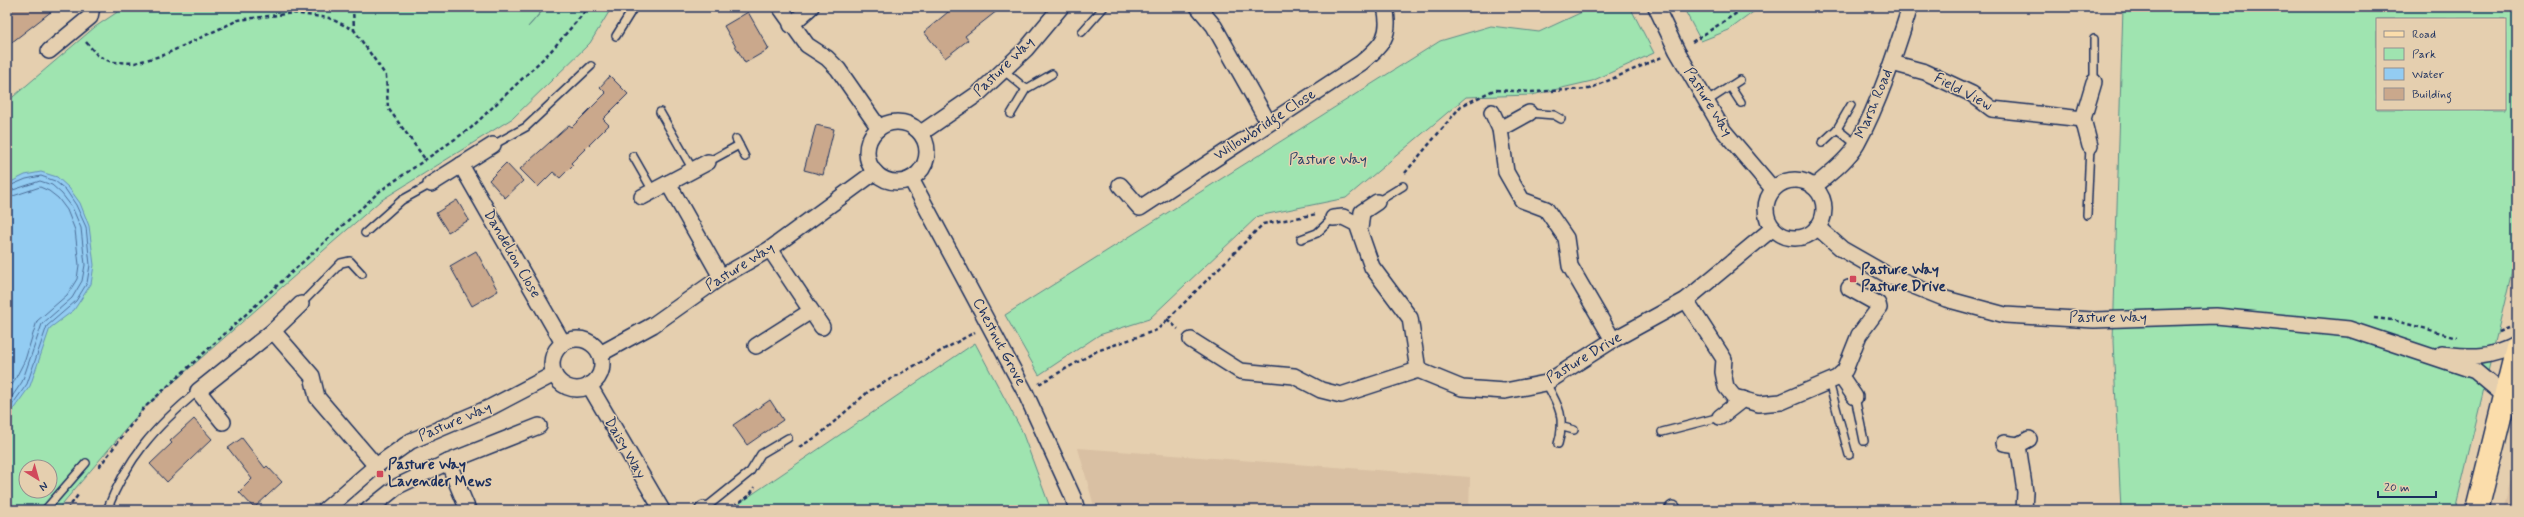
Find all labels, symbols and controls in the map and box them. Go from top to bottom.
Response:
legend [2376,18,2506,110]
text: Road [2412,27,2436,43]
street label: Pasture Way [969,33,1039,101]
text: Park [2412,47,2436,63]
street label: Pasture Way [1679,64,1737,140]
street label: Marsh Road [1850,66,1898,142]
text: Water [2412,67,2444,83]
street label: Field View [1930,68,1996,116]
street label: Willowbridge Close [1210,84,1320,166]
text: Building [2412,87,2452,104]
park label: Pasture Way [1289,150,1367,170]
street label: Dandelion Close [479,206,546,302]
street label: Pasture Way [702,238,778,296]
place label: Pasture Way Pasture Drive [1861,260,1947,297]
marker: Pasture Way Pasture Drive [1848,274,1858,284]
street label: Chestnut Grove [968,295,1030,389]
street label: Pasture Way [2069,308,2147,328]
street label: Pasture Drive [1542,328,1626,388]
street label: Pasture Way [415,398,495,446]
street label: Daisy Way [599,413,651,483]
place label: Pasture Way Lavender Mews [388,455,492,492]
north arrow [18,459,58,499]
marker: Pasture Way Lavender Mews [375,469,385,479]
scale bar [2378,473,2436,499]
text: N [36,478,51,494]
text: 20 m [2384,480,2410,496]

